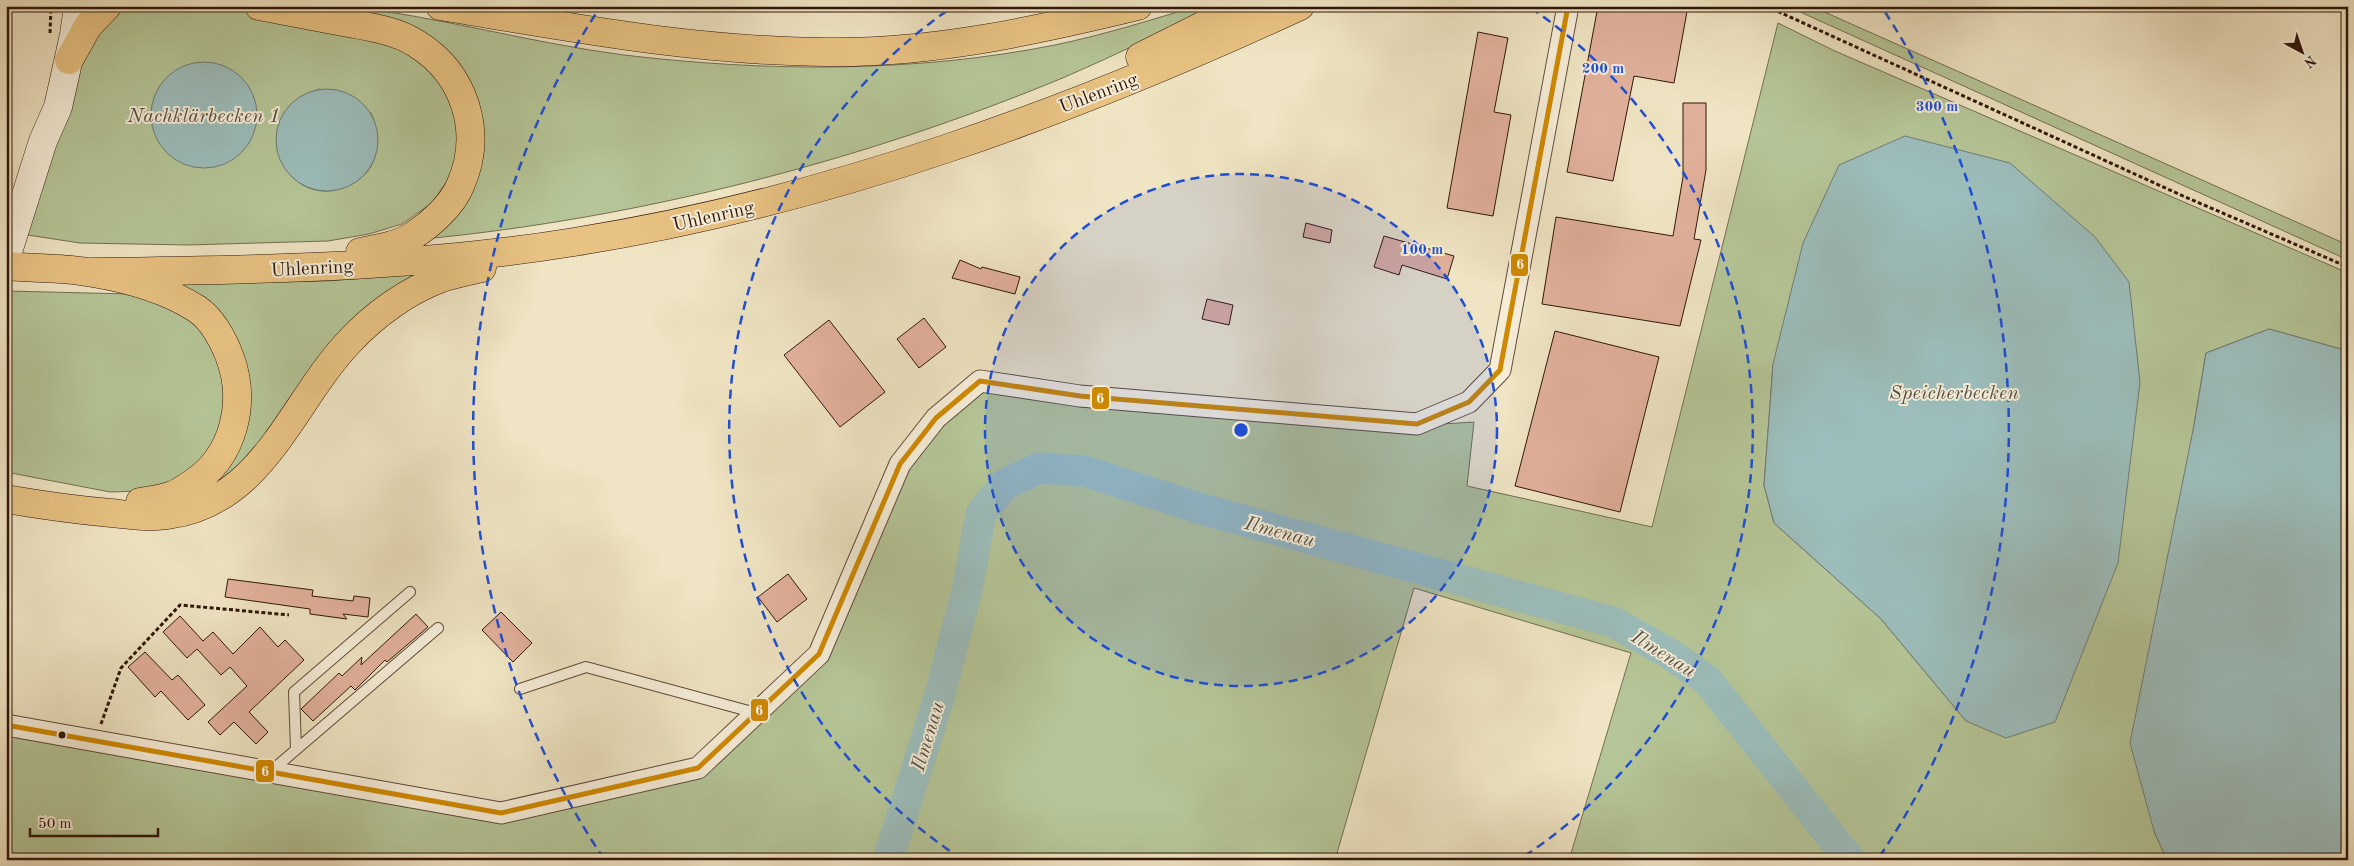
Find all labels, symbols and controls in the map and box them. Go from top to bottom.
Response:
north arrow [2276,28,2326,78]
text: N [2301,52,2318,70]
text: 200 m [1582,62,1624,77]
street label: Uhlenring [1057,70,1142,118]
text: 300 m [1916,100,1958,115]
water label: Nachklärbecken 1 [126,107,281,127]
street label: Uhlenring [671,199,757,236]
text: 100 m [1401,243,1443,258]
line badge: 6 [1510,253,1529,277]
street label: Uhlenring [270,258,355,281]
text: 6 [1516,258,1524,272]
water label: Speicherbecken [1889,384,2019,404]
line badge: 6 [1091,386,1110,410]
text: 6 [1096,392,1104,406]
centre of rings [1232,421,1250,439]
water label: Ilmenau [1241,514,1317,552]
water label: Ilmenau [1626,627,1699,682]
line badge: 6 [750,698,769,722]
water label: Ilmenau [909,699,949,775]
text: 6 [755,704,763,718]
unlabelled marker [57,730,67,740]
line badge: 6 [255,759,275,783]
text: 6 [261,765,269,779]
scale bar [30,806,158,838]
text: 50 m [38,817,72,832]

